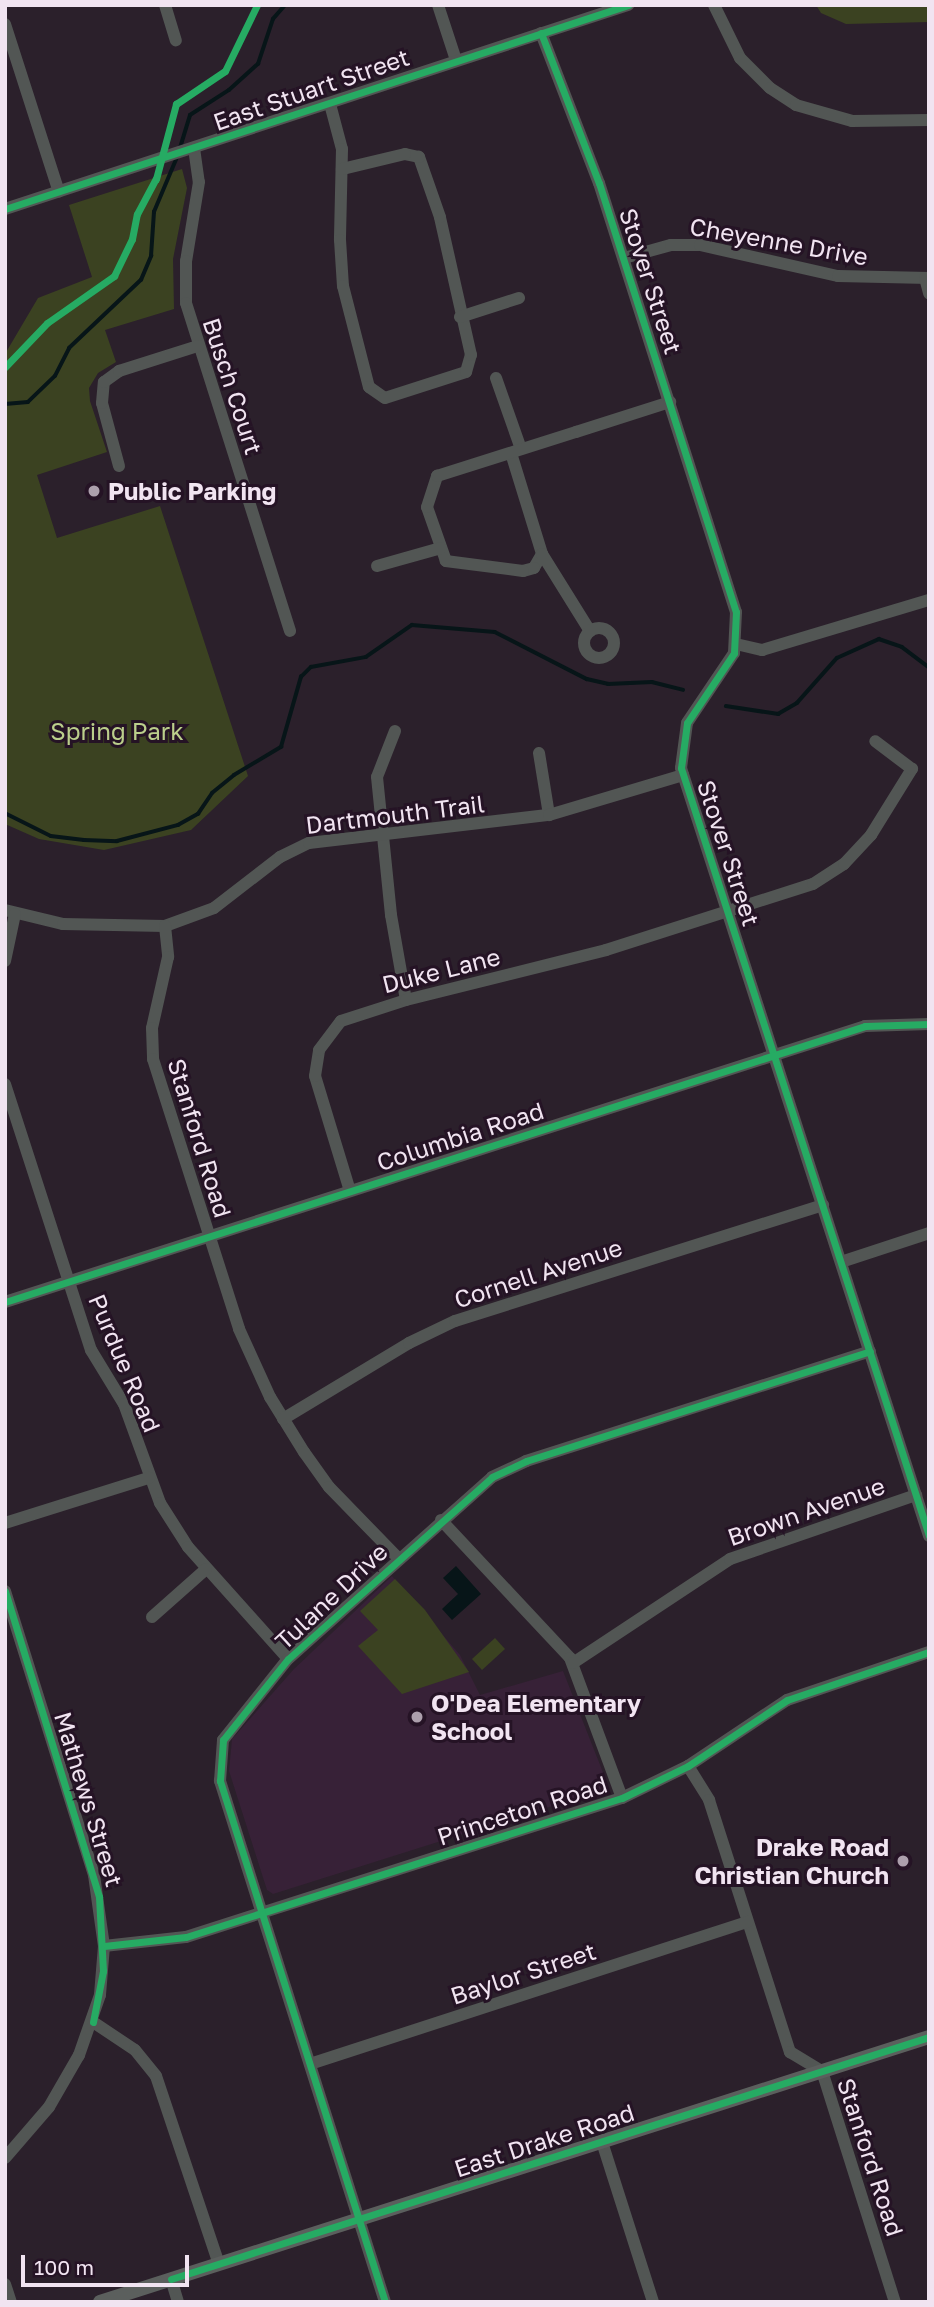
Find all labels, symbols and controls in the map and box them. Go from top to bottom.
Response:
street label: East Stuart Street [209,42,413,136]
street label: Stover Street [614,204,688,358]
street label: Cheyenne Drive [688,211,870,271]
street label: Busch Court [197,314,269,458]
place label: Public Parking [108,477,276,505]
marker: Public Parking [86,483,102,499]
park label: Spring Park [50,717,184,745]
street label: Stover Street [692,776,766,930]
street label: Dartmouth Trail [304,789,486,839]
street label: Duke Lane [379,941,503,999]
street label: Stanford Road [162,1055,238,1221]
street label: Columbia Road [373,1095,547,1177]
street label: Cornell Avenue [450,1232,626,1314]
street label: Purdue Road [83,1290,167,1436]
street label: Brown Avenue [724,1471,888,1551]
street label: Tulane Drive [269,1537,393,1655]
place label: O'Dea Elementary School [431,1689,641,1745]
street label: Mathews Street [49,1708,129,1890]
marker: O'Dea Elementary School [409,1709,425,1725]
street label: Princeton Road [433,1769,611,1851]
place label: Drake Road Christian Church [694,1833,889,1889]
marker: Drake Road Christian Church [895,1853,911,1869]
street label: Baylor Street [447,1936,599,2010]
street label: Stanford Road [832,2074,910,2240]
street label: East Drake Road [450,2097,638,2183]
scale bar [24,2240,192,2284]
text: 100 m [34,2254,94,2280]

